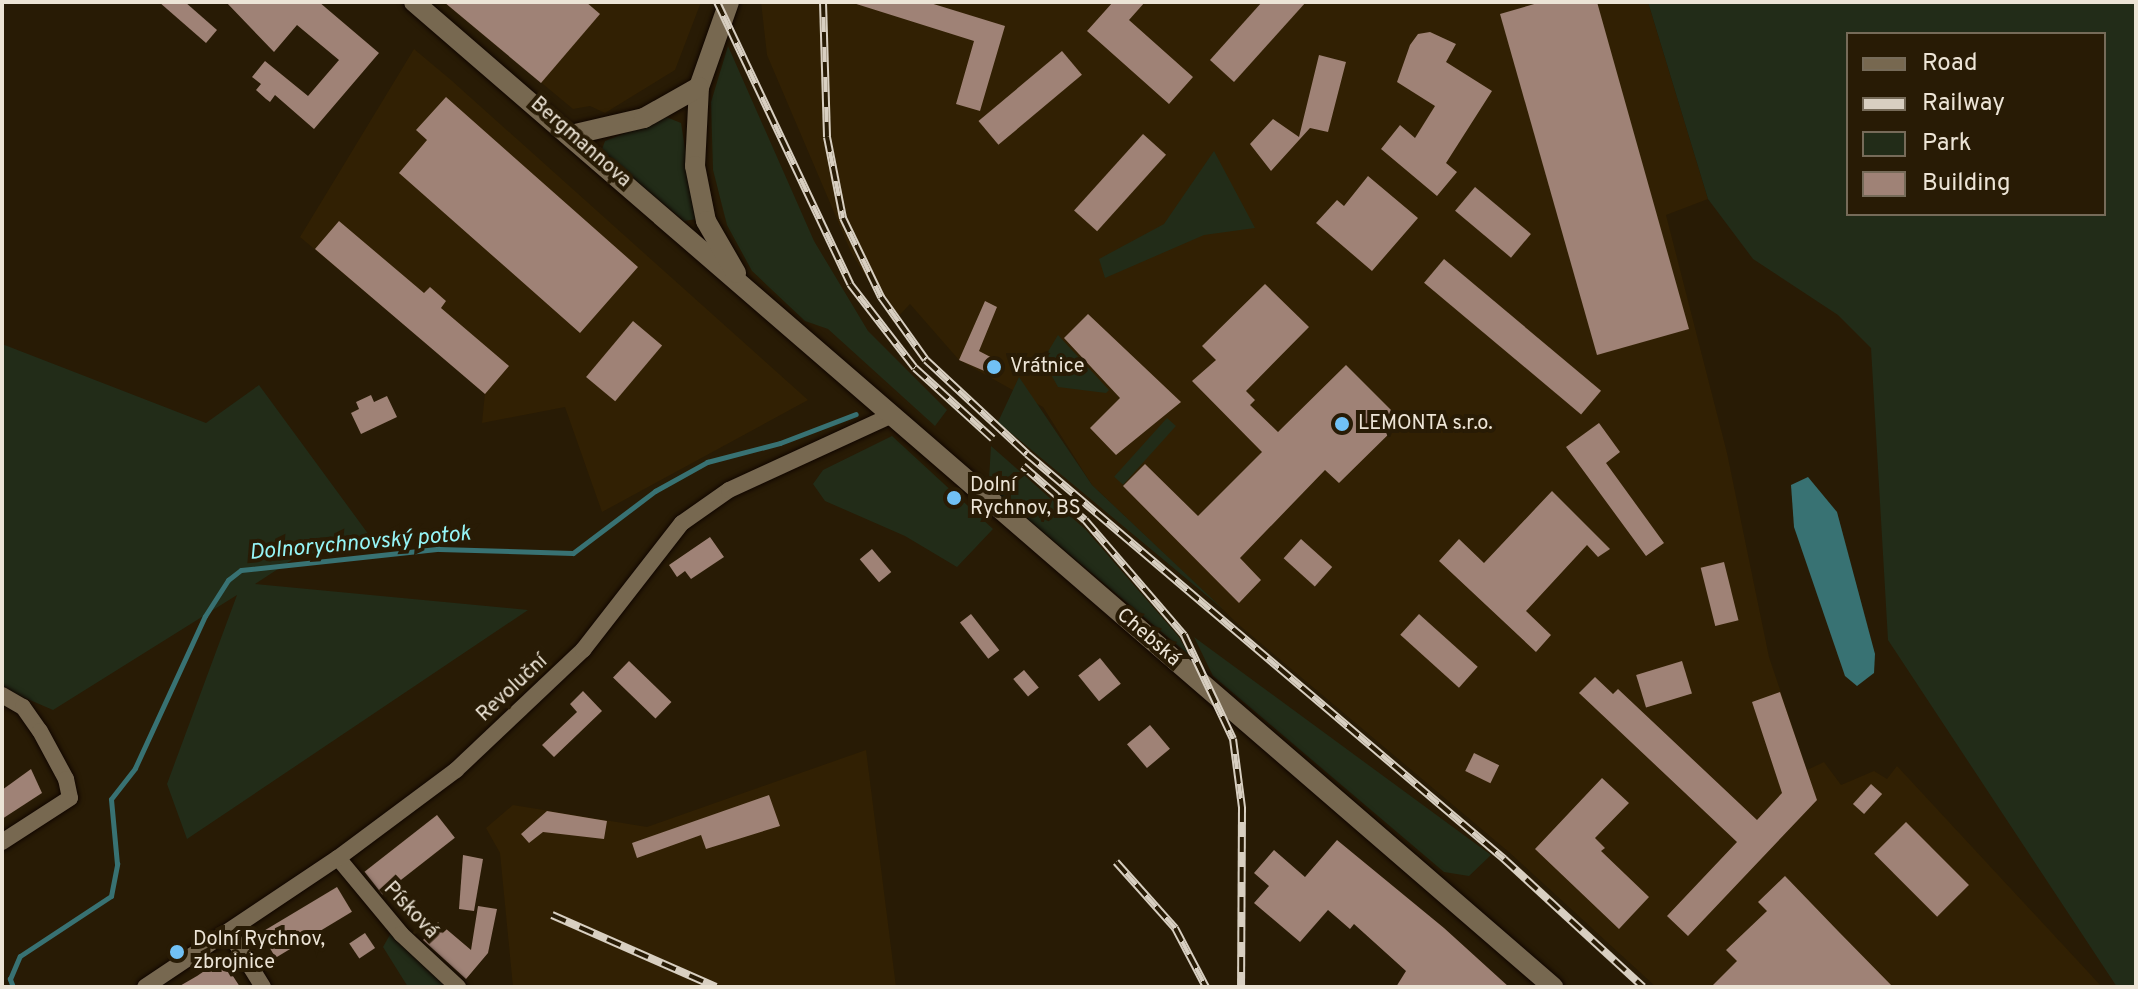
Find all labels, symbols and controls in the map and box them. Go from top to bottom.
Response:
legend [1846,32,2106,216]
text: Road [1922,49,1978,79]
text: Railway [1922,89,2005,119]
street label: Bergmannova [525,93,635,193]
text: Park [1922,129,1972,159]
text: Building [1922,169,2011,199]
place label: Vrátnice [1010,355,1085,379]
marker: Vrátnice [985,358,1003,376]
place label: LEMONTA s.r.o. [1358,412,1494,436]
marker: LEMONTA s.r.o. [1333,415,1351,433]
place label: Dolní Rychnov, BS [970,474,1081,521]
marker: Dolní Rychnov, BS [945,489,963,507]
water label: Dolnorychnovský potok [248,521,472,567]
street label: Chebská [1111,604,1185,672]
street label: Revoluční [473,650,553,728]
street label: Písková [378,878,442,944]
place label: Dolní Rychnov, zbrojnice [193,928,325,975]
marker: Dolní Rychnov, zbrojnice [168,943,186,961]

